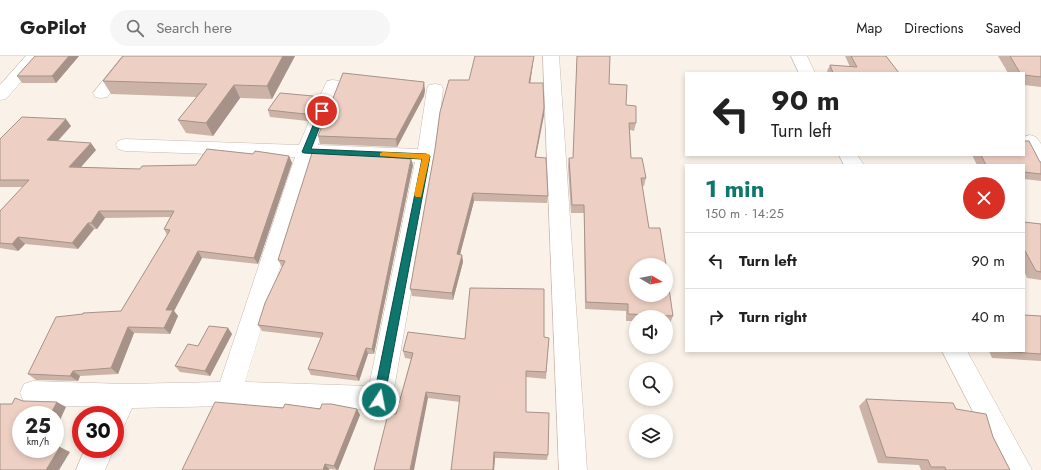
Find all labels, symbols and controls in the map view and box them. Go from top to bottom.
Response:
search box [110,10,390,46]
text: GoPilot [20,14,86,41]
icon: search [124,17,146,39]
text: Search here [156,17,232,39]
text: Map [856,18,882,38]
text: Directions [904,18,964,38]
text: Saved [986,18,1021,38]
text: 90 m [771,80,840,121]
icon: left [705,88,757,140]
pin [305,94,339,128]
icon: arrive [311,100,333,122]
text: Turn left [771,118,831,144]
text: 1 min [705,171,765,206]
button: close [963,177,1005,219]
text: 150 m · 14:25 [705,204,784,223]
icon: left [705,250,727,272]
text: Turn left [739,250,797,272]
text: 90 m [971,250,1005,272]
north arrow [629,258,673,302]
map controls [629,258,673,458]
icon: right [705,306,727,328]
text: Turn right [739,306,807,328]
text: 40 m [971,306,1005,328]
button: sound [629,310,673,354]
button: search [629,362,673,406]
position arrow [358,379,400,421]
speed limit sign: 30 [72,406,124,458]
text: 25 [25,412,51,441]
button: layers [629,414,673,458]
text: km/h [27,434,49,449]

